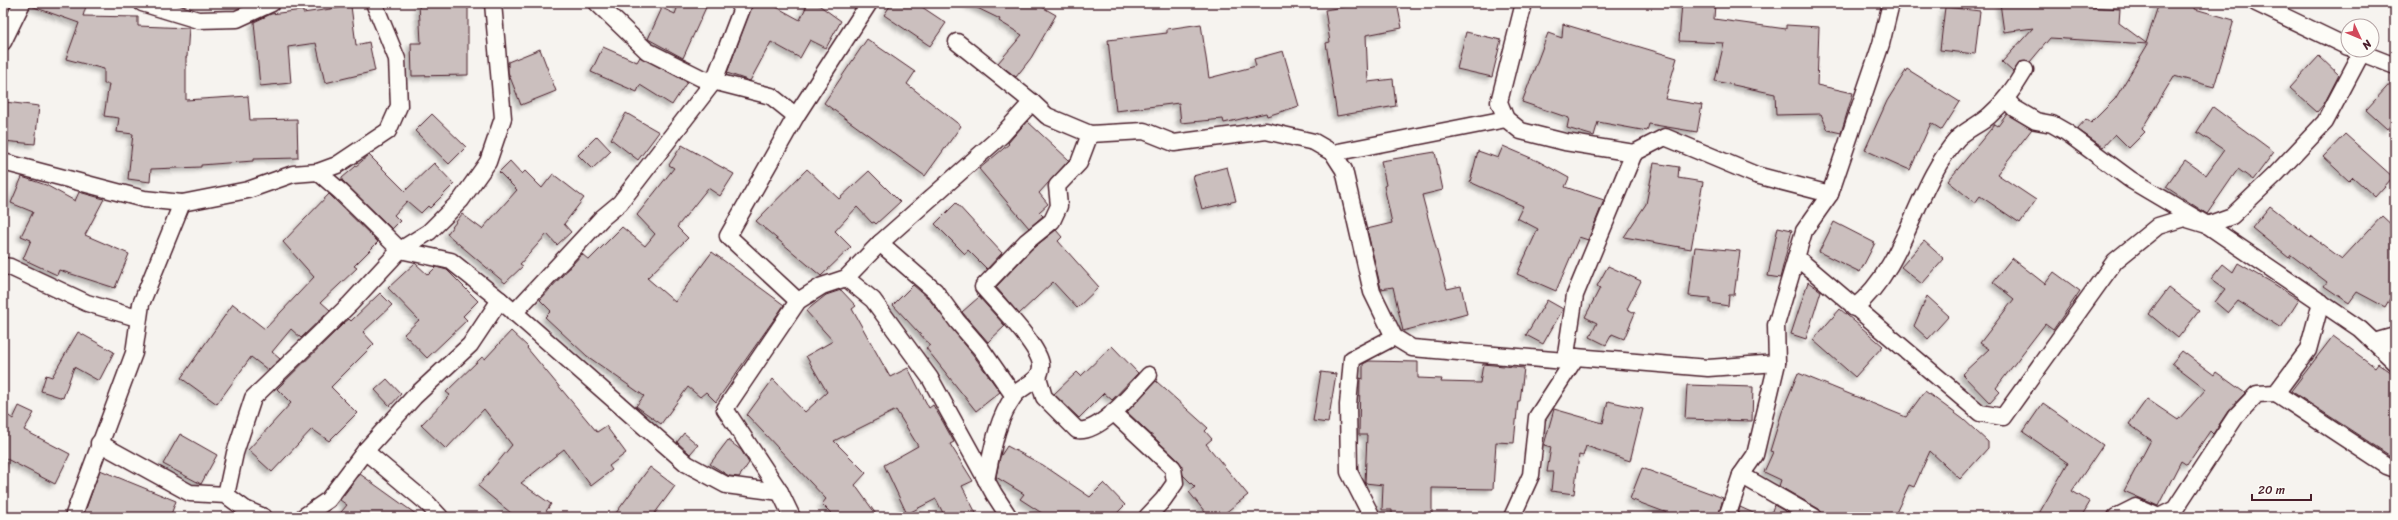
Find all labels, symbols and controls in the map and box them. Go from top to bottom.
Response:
north arrow [2340,18,2380,58]
text: N [2357,35,2377,54]
scale bar [2252,476,2311,502]
text: 20 m [2258,479,2285,501]

